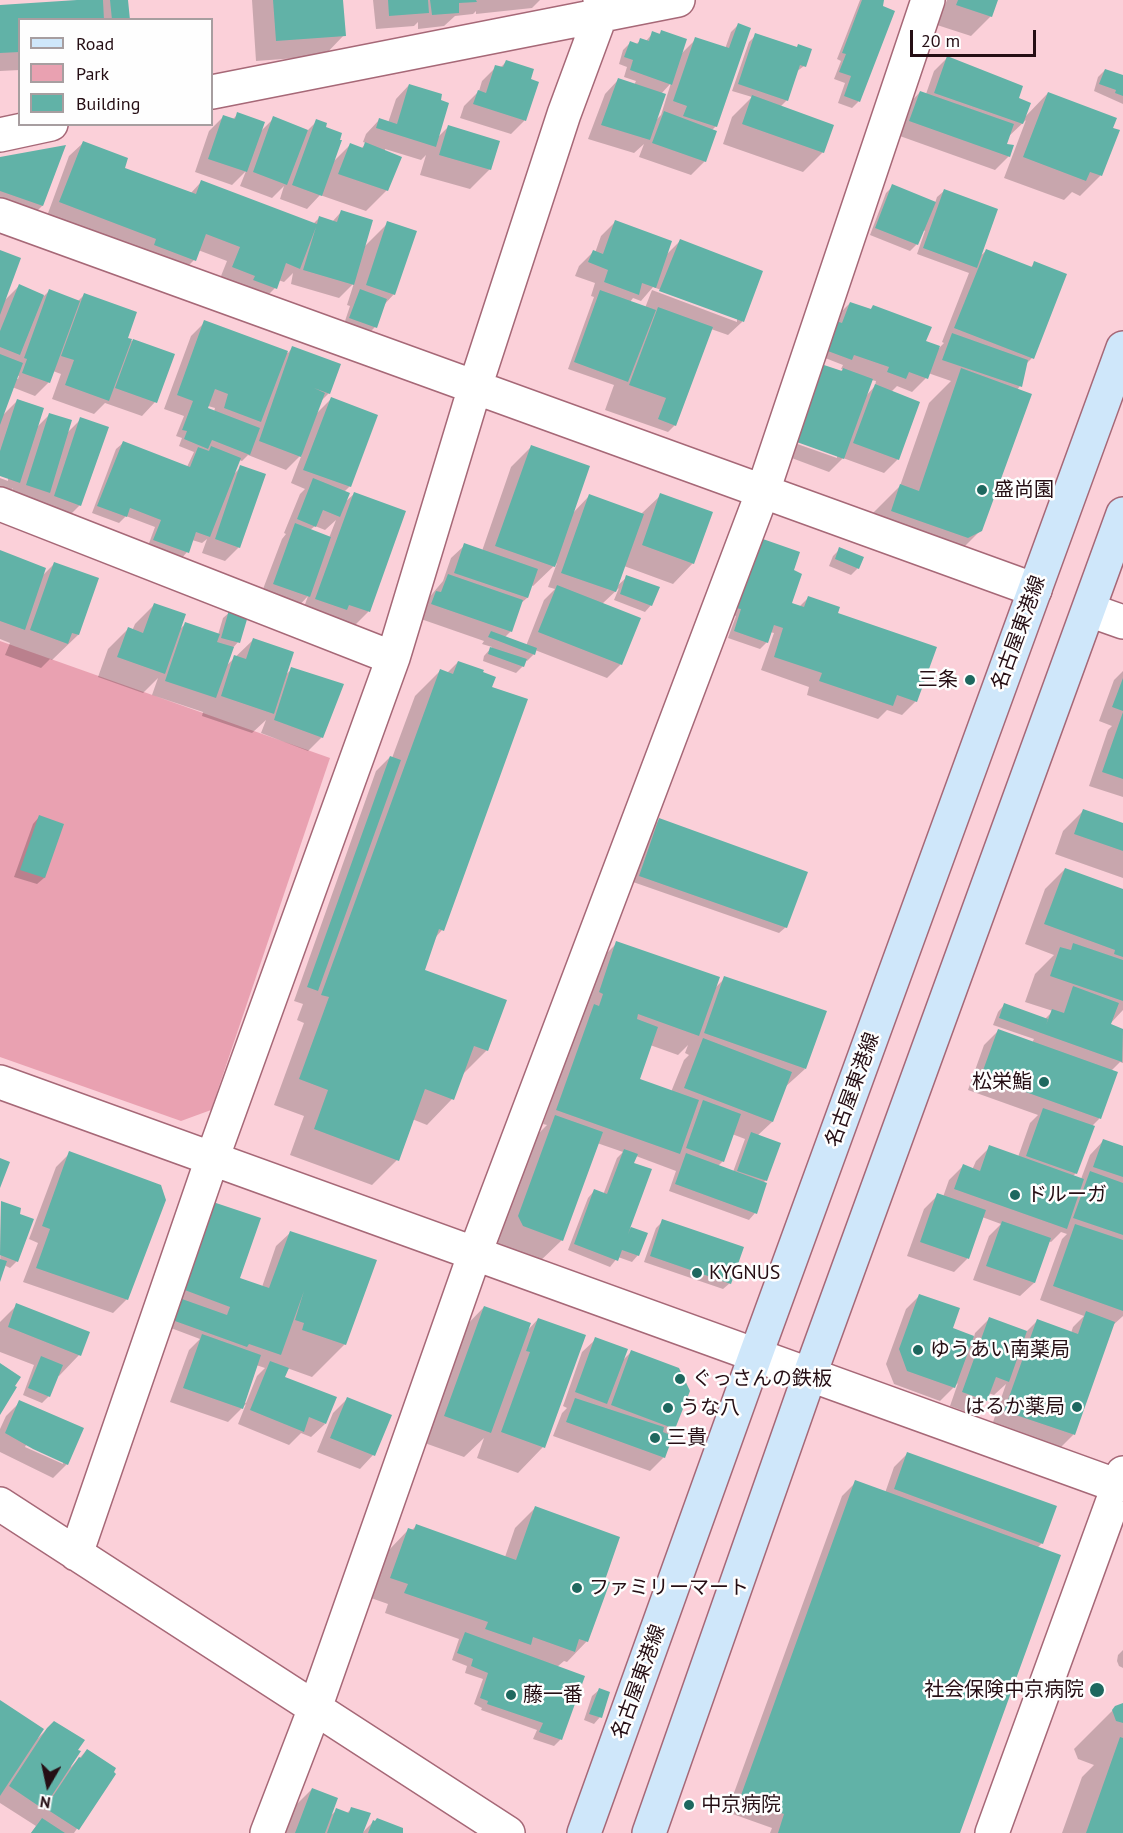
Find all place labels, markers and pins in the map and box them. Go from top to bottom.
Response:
place label: 盛尚園 [994,478,1054,502]
marker: 盛尚園 [975,483,989,497]
place label: 三条 [918,668,958,692]
marker: 三条 [963,673,977,687]
place label: 松栄鮨 [972,1070,1032,1094]
marker: 松栄鮨 [1037,1075,1051,1089]
place label: ドルーガ [1027,1183,1107,1207]
marker: ドルーガ [1008,1188,1022,1202]
place label: KYGNUS [709,1261,780,1285]
marker: KYGNUS [690,1266,704,1280]
place label: ゆうあい南薬局 [930,1338,1070,1362]
marker: ゆうあい南薬局 [911,1343,925,1357]
place label: ぐっさんの鉄板 [692,1367,832,1391]
marker: ぐっさんの鉄板 [673,1372,687,1386]
place label: はるか薬局 [965,1395,1065,1419]
place label: うな八 [680,1396,740,1420]
marker: はるか薬局 [1070,1400,1084,1414]
marker: うな八 [661,1401,675,1415]
place label: 三貴 [667,1426,707,1450]
marker: 三貴 [648,1431,662,1445]
place label: ファミリーマート [589,1576,749,1600]
marker: ファミリーマート [570,1581,584,1595]
place label: 社会保険中京病院 [924,1678,1084,1702]
marker: 社会保険中京病院 [1088,1681,1106,1699]
place label: 藤一番 [523,1683,583,1707]
marker: 藤一番 [504,1688,518,1702]
place label: 中京病院 [701,1793,781,1817]
marker: 中京病院 [682,1798,696,1812]

